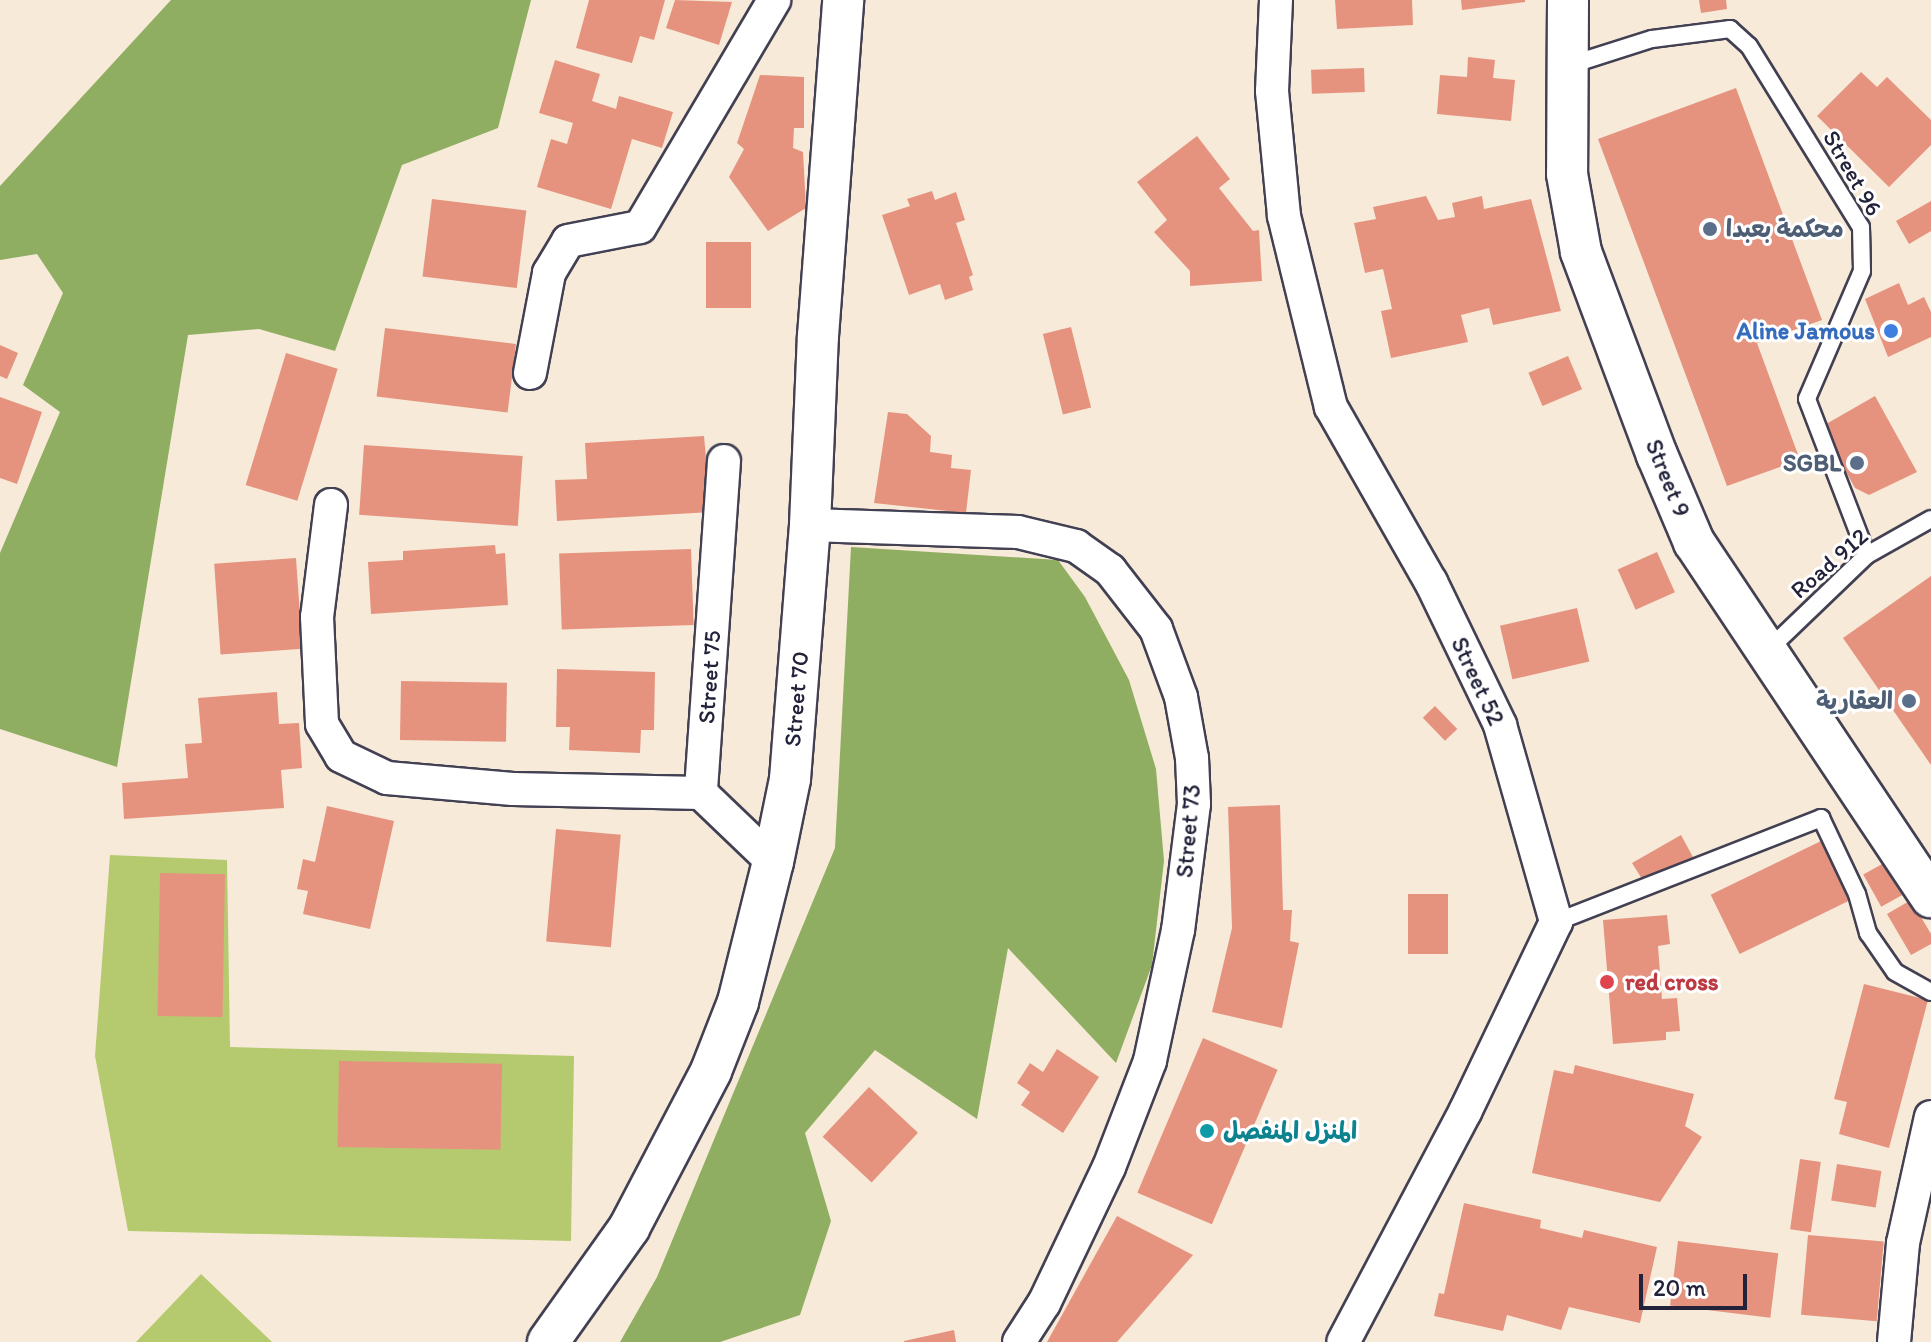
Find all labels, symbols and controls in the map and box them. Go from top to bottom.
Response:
street label: Street 96 [1817,125,1889,221]
place label: محكمة بعبدا [1726,215,1844,243]
marker: محكمة بعبدا [1701,220,1719,238]
place label: Aline Jamous [1737,317,1875,345]
marker: Aline Jamous [1882,322,1900,340]
street label: Street 9 [1639,435,1697,521]
place label: SGBL [1783,449,1841,477]
marker: SGBL [1848,454,1866,472]
street label: Road 912 [1784,521,1874,605]
street label: Street 75 [691,629,727,725]
street label: Street 52 [1445,632,1511,730]
street label: Street 70 [777,650,815,748]
place label: العقارية [1816,687,1893,715]
marker: العقارية [1900,692,1918,710]
street label: Street 73 [1170,783,1206,879]
place label: red cross [1625,968,1718,996]
marker: red cross [1596,971,1618,993]
place label: المنزل المنفصل [1223,1117,1357,1145]
marker: المنزل المنفصل [1198,1122,1216,1140]
scale bar [1643,1258,1751,1308]
text: 20 m [1653,1273,1706,1302]

